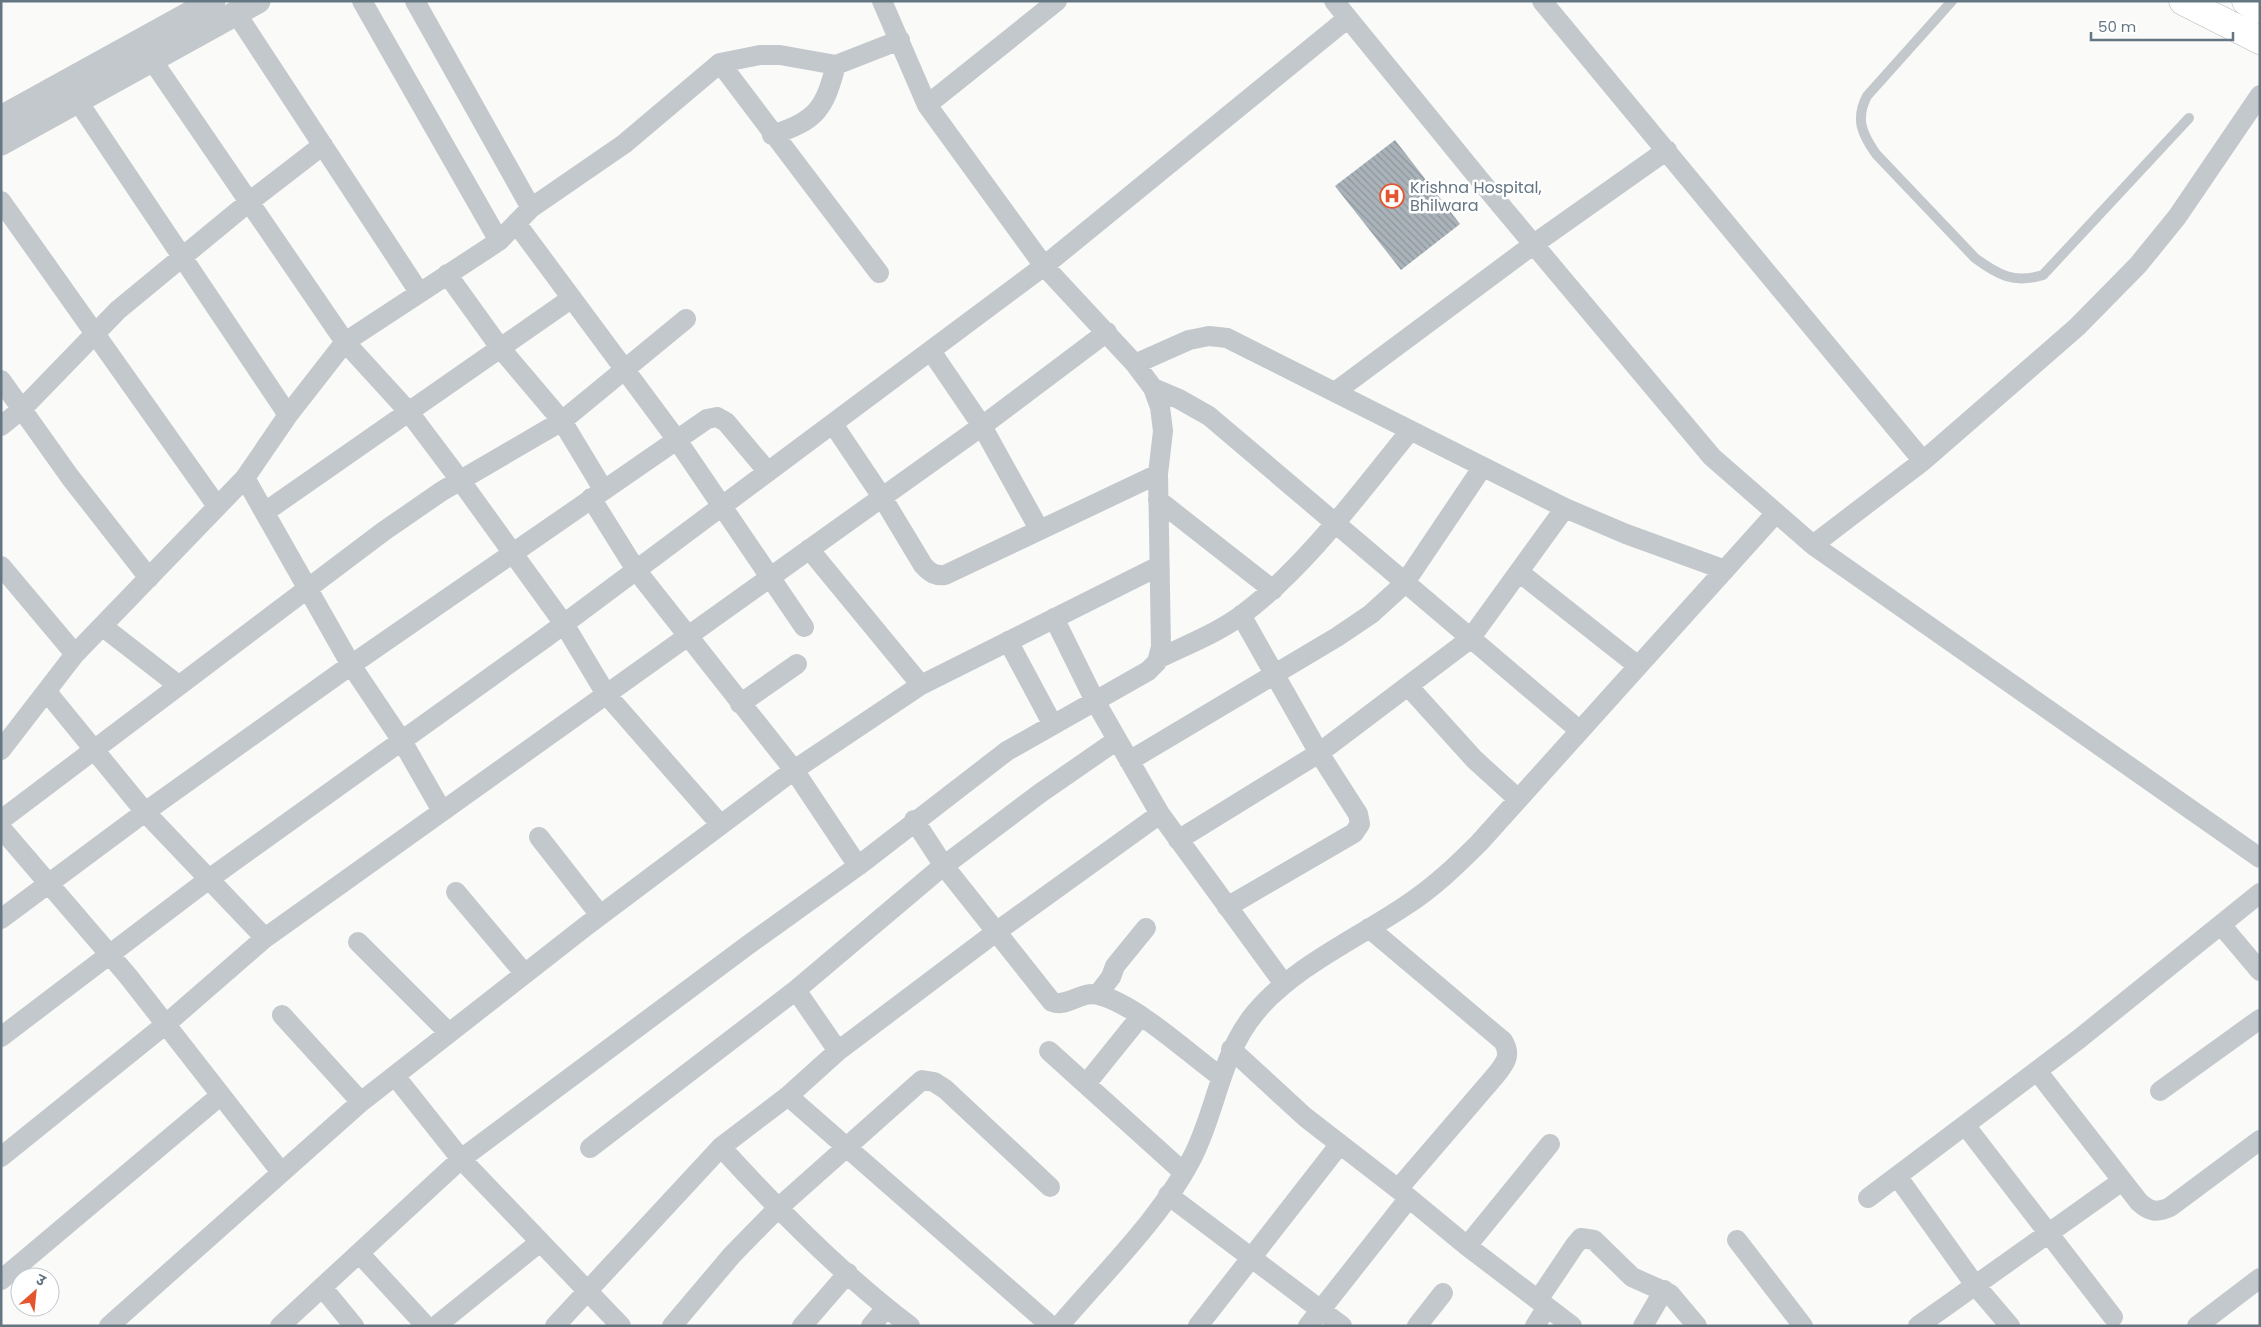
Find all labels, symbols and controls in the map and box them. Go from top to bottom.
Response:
scale bar [2091,10,2234,42]
text: 50 m [2098,16,2136,37]
place label: Krishna Hospital, Bhilwara [1410,176,1542,217]
hospital icon: Krishna Hospital, Bhilwara [1379,183,1405,209]
north arrow [10,1267,60,1317]
text: उ [32,1269,50,1292]

